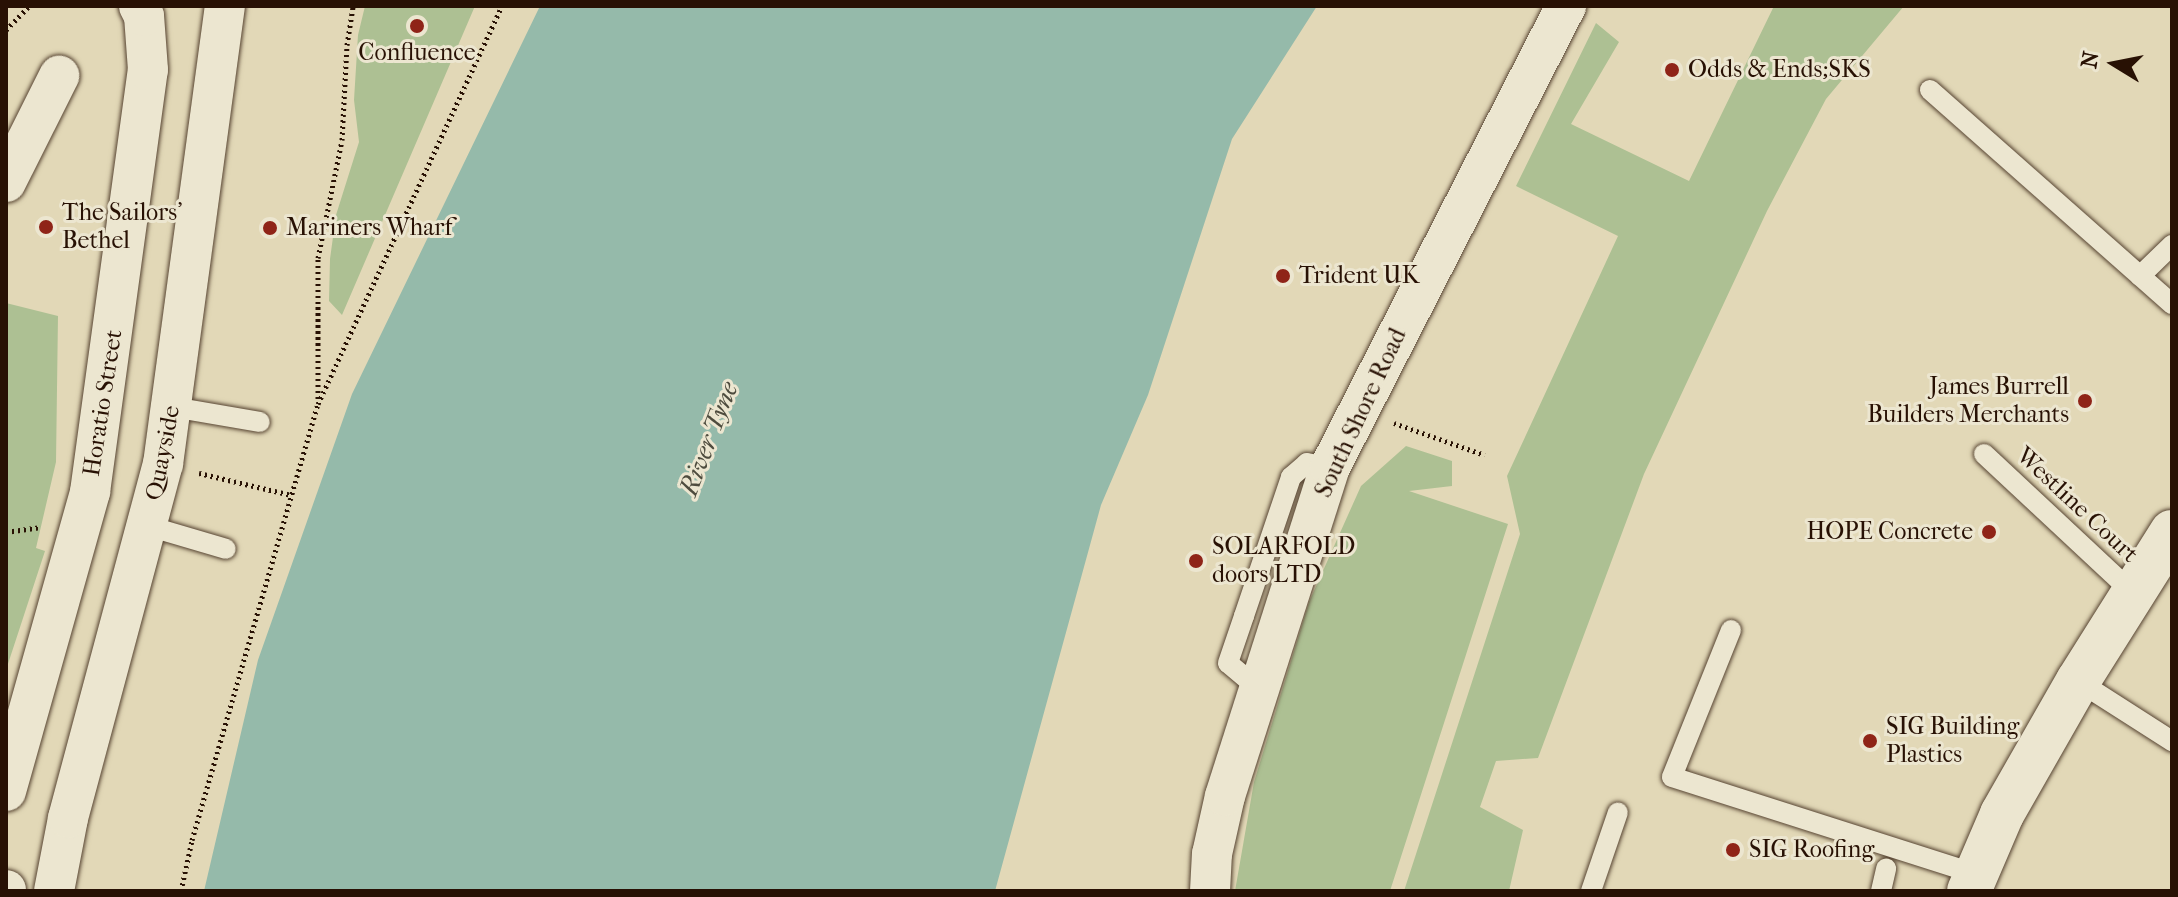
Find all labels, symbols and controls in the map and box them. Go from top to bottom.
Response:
marker: Confluence [408,17,426,35]
north arrow [2074,24,2154,104]
place label: Confluence [358,39,476,67]
text: N [2076,49,2105,70]
place label: Odds & Ends;SKS [1688,56,1871,84]
marker: Odds & Ends;SKS [1663,61,1681,79]
place label: The Sailors' Bethel [62,199,182,255]
place label: Mariners Wharf [286,214,452,242]
marker: The Sailors' Bethel [37,218,55,236]
marker: Mariners Wharf [261,219,279,237]
place label: Trident UK [1299,262,1419,290]
marker: Trident UK [1274,267,1292,285]
street label: South Shore Road [1309,324,1413,502]
street label: Horatio Street [77,328,129,478]
place label: James Burrell Builders Merchants [1867,373,2069,429]
water label: River Tyne [673,378,745,500]
marker: James Burrell Builders Merchants [2076,392,2094,410]
street label: Quayside [140,403,186,503]
street label: Westline Court [2010,441,2144,569]
place label: HOPE Concrete [1806,518,1973,546]
marker: HOPE Concrete [1980,523,1998,541]
place label: SOLARFOLD doors LTD [1212,533,1355,589]
marker: SOLARFOLD doors LTD [1187,552,1205,570]
place label: SIG Building Plastics [1886,713,2019,769]
marker: SIG Building Plastics [1861,732,1879,750]
place label: SIG Roofing [1749,836,1874,864]
marker: SIG Roofing [1724,841,1742,859]

